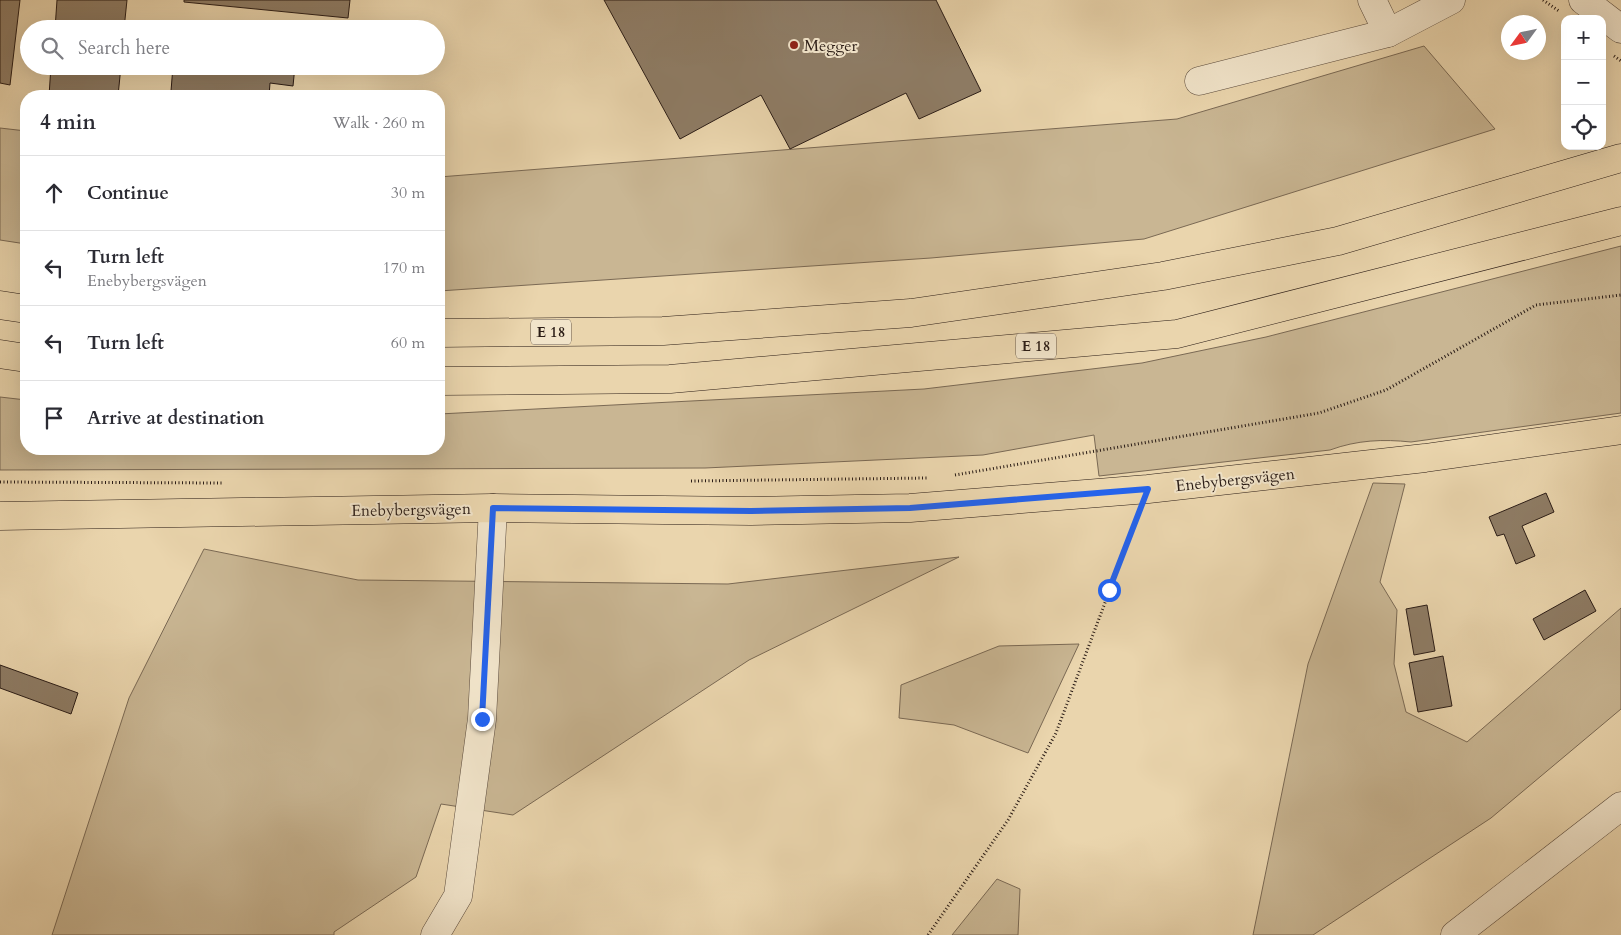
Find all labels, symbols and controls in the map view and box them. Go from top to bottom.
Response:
north arrow [1501,15,1546,60]
map controls [1561,15,1606,150]
button: + [1561,15,1606,60]
search box [20,20,445,75]
icon: search [38,34,66,62]
text: Search here [78,35,170,61]
place label: Megger [804,35,858,57]
marker: Megger [788,39,800,51]
button: − [1561,60,1606,105]
button: locate [1561,105,1606,150]
text: 4 min [40,108,96,137]
text: Walk · 260 m [333,112,425,134]
icon: ahead [40,179,68,207]
text: Continue [87,180,169,206]
text: 30 m [391,182,425,204]
text: Turn left [87,244,164,270]
icon: left [40,254,68,282]
text: 170 m [383,257,425,279]
text: Enebybergsvägen [87,270,207,292]
road number: E 18 [531,320,571,344]
icon: left [40,329,68,357]
text: Turn left [87,330,164,356]
text: 60 m [391,332,425,354]
road number: E 18 [1016,334,1056,358]
icon: arrive [40,404,68,432]
text: Arrive at destination [87,405,264,431]
street label: Enebybergsvägen [1174,463,1296,497]
street label: Enebybergsvägen [351,498,471,522]
route start [1098,579,1121,602]
route end [471,708,494,731]

